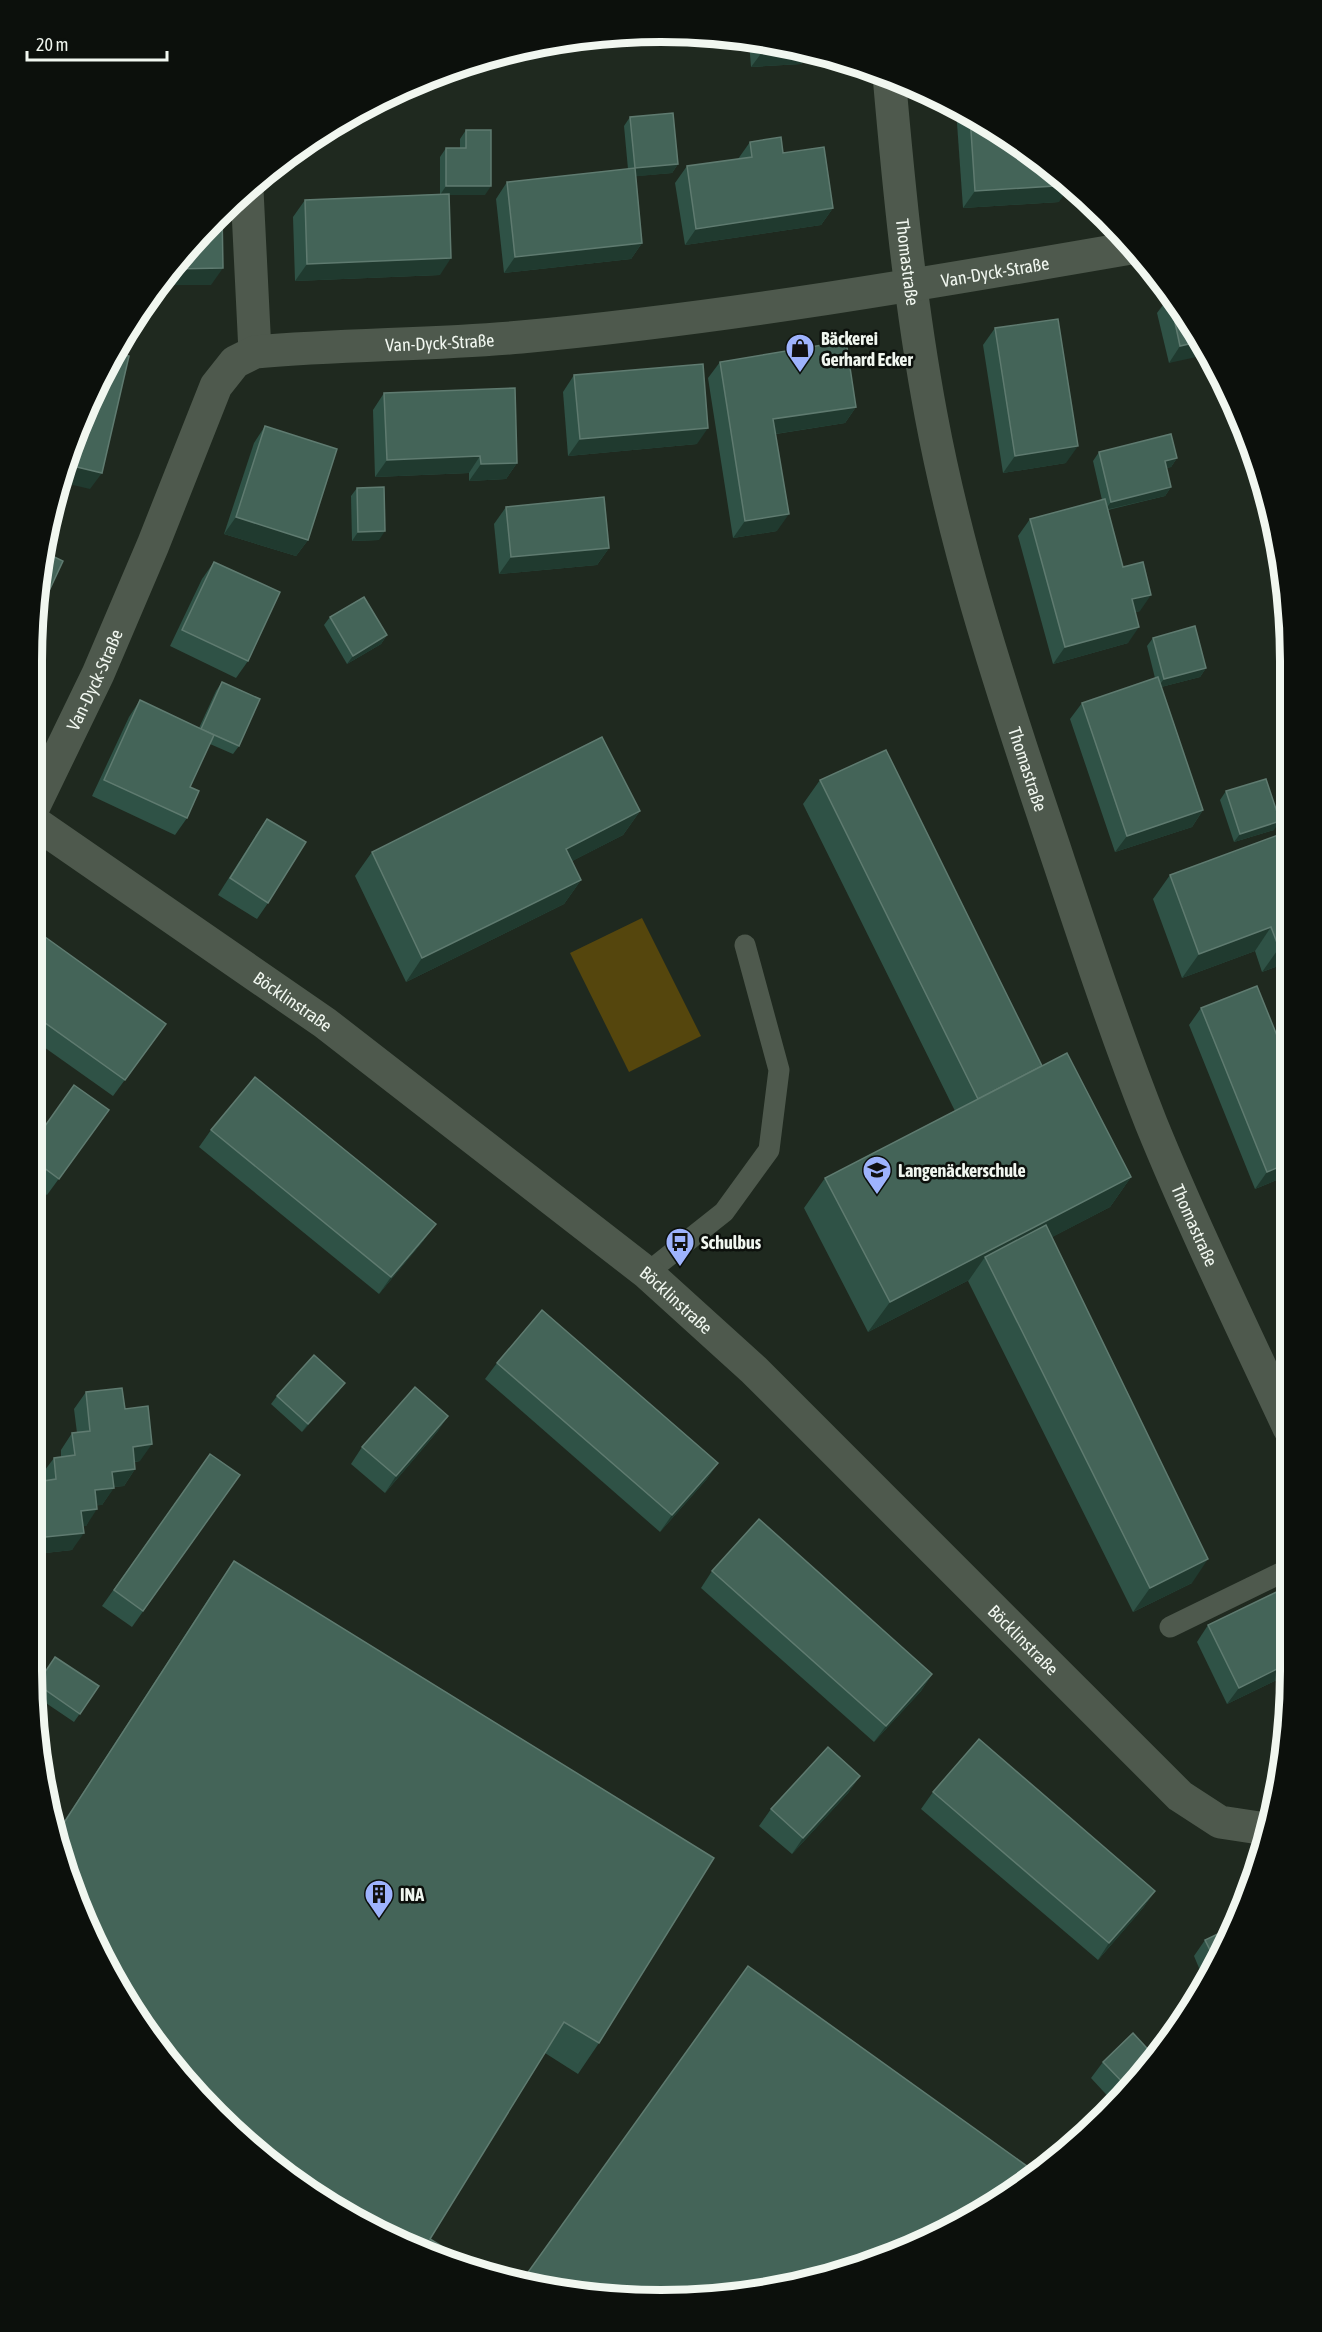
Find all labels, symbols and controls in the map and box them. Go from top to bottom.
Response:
scale bar [27,24,166,62]
text: 20 m [36,34,68,55]
street label: Thomastraße [892,217,924,307]
street label: Van-Dyck-Straße [940,252,1051,291]
place label: Bäckerei Gerhard Ecker [821,328,913,370]
street label: Van-Dyck-Straße [385,329,495,355]
shop icon: Bäckerei Gerhard Ecker [784,332,816,374]
street label: Van-Dyck-Straße [62,626,126,734]
street label: Thomastraße [1004,724,1052,814]
street label: Böcklinstraße [250,967,337,1035]
school or university icon: Langenäckerschule [861,1154,893,1196]
place label: Langenäckerschule [898,1160,1026,1181]
street label: Thomastraße [1168,1181,1223,1269]
bus stop icon: Schulbus [664,1226,696,1268]
place label: Schulbus [701,1232,762,1253]
street label: Böcklinstraße [636,1261,717,1338]
street label: Böcklinstraße [984,1600,1063,1679]
building icon: INA [363,1878,395,1920]
place label: INA [400,1884,424,1905]

